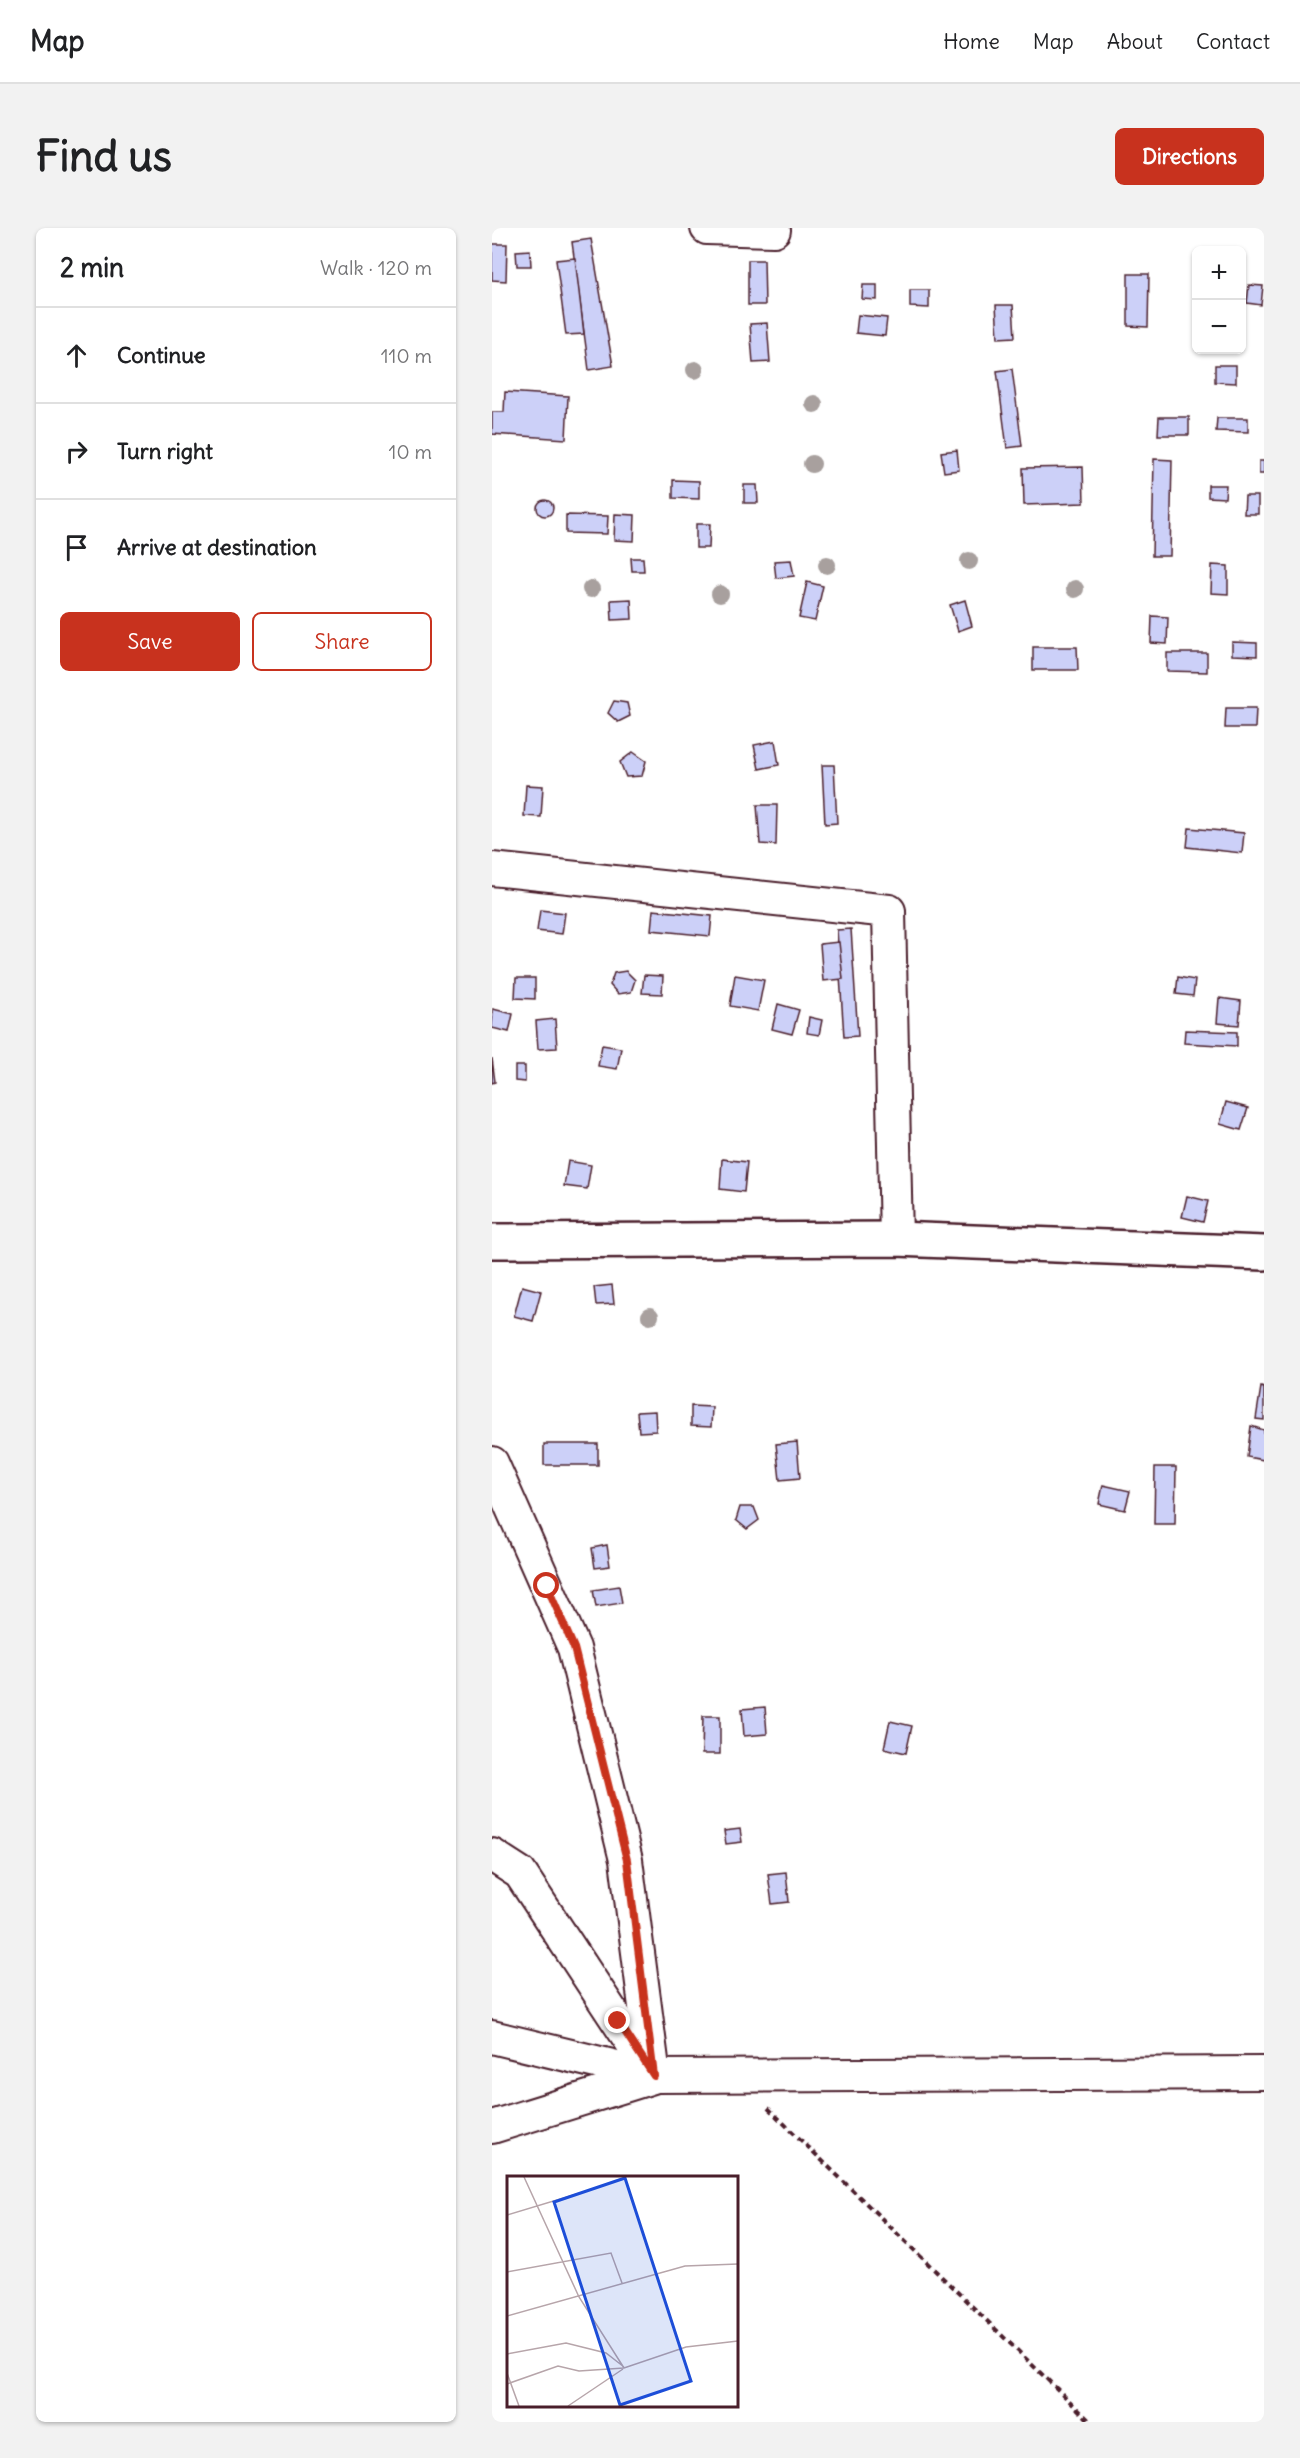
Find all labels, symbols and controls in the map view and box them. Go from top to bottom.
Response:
text: Map [30,23,84,59]
text: Home [943,28,1000,55]
text: Map [1033,28,1074,55]
text: About [1107,28,1163,55]
text: Contact [1196,28,1270,55]
button: Directions [1115,128,1264,185]
text: Find us [36,130,172,182]
map controls [1192,246,1246,354]
button: + [1192,246,1246,300]
text: 2 min [60,251,124,284]
text: Walk · 120 m [320,255,432,280]
button: − [1192,300,1246,354]
icon: ahead [60,339,93,372]
text: Continue [117,341,206,369]
text: 110 m [381,343,432,368]
icon: right [60,435,93,468]
text: Turn right [117,437,213,465]
text: 10 m [389,439,432,464]
icon: arrive [60,531,93,564]
text: Arrive at destination [117,533,317,561]
button: Save [60,612,240,671]
button: Share [252,612,432,671]
route start [533,1572,559,1598]
route end [604,2007,630,2033]
inset map [507,2176,738,2407]

